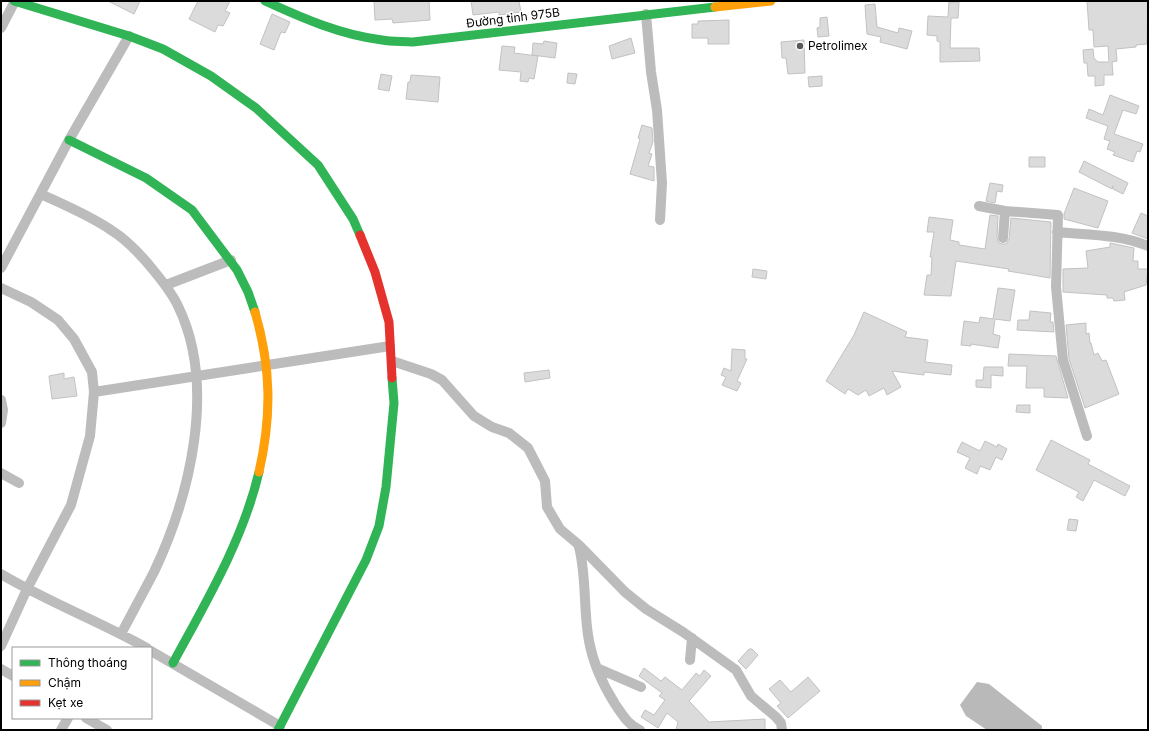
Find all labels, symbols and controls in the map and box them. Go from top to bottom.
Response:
street label: Đường tỉnh 975B [465,4,561,31]
place label: Petrolimex [808,38,868,53]
marker: Petrolimex [795,41,805,51]
legend [12,647,152,719]
text: Thông thoáng [48,655,127,670]
text: Chậm [48,675,81,690]
text: Kẹt xe [48,695,83,710]

